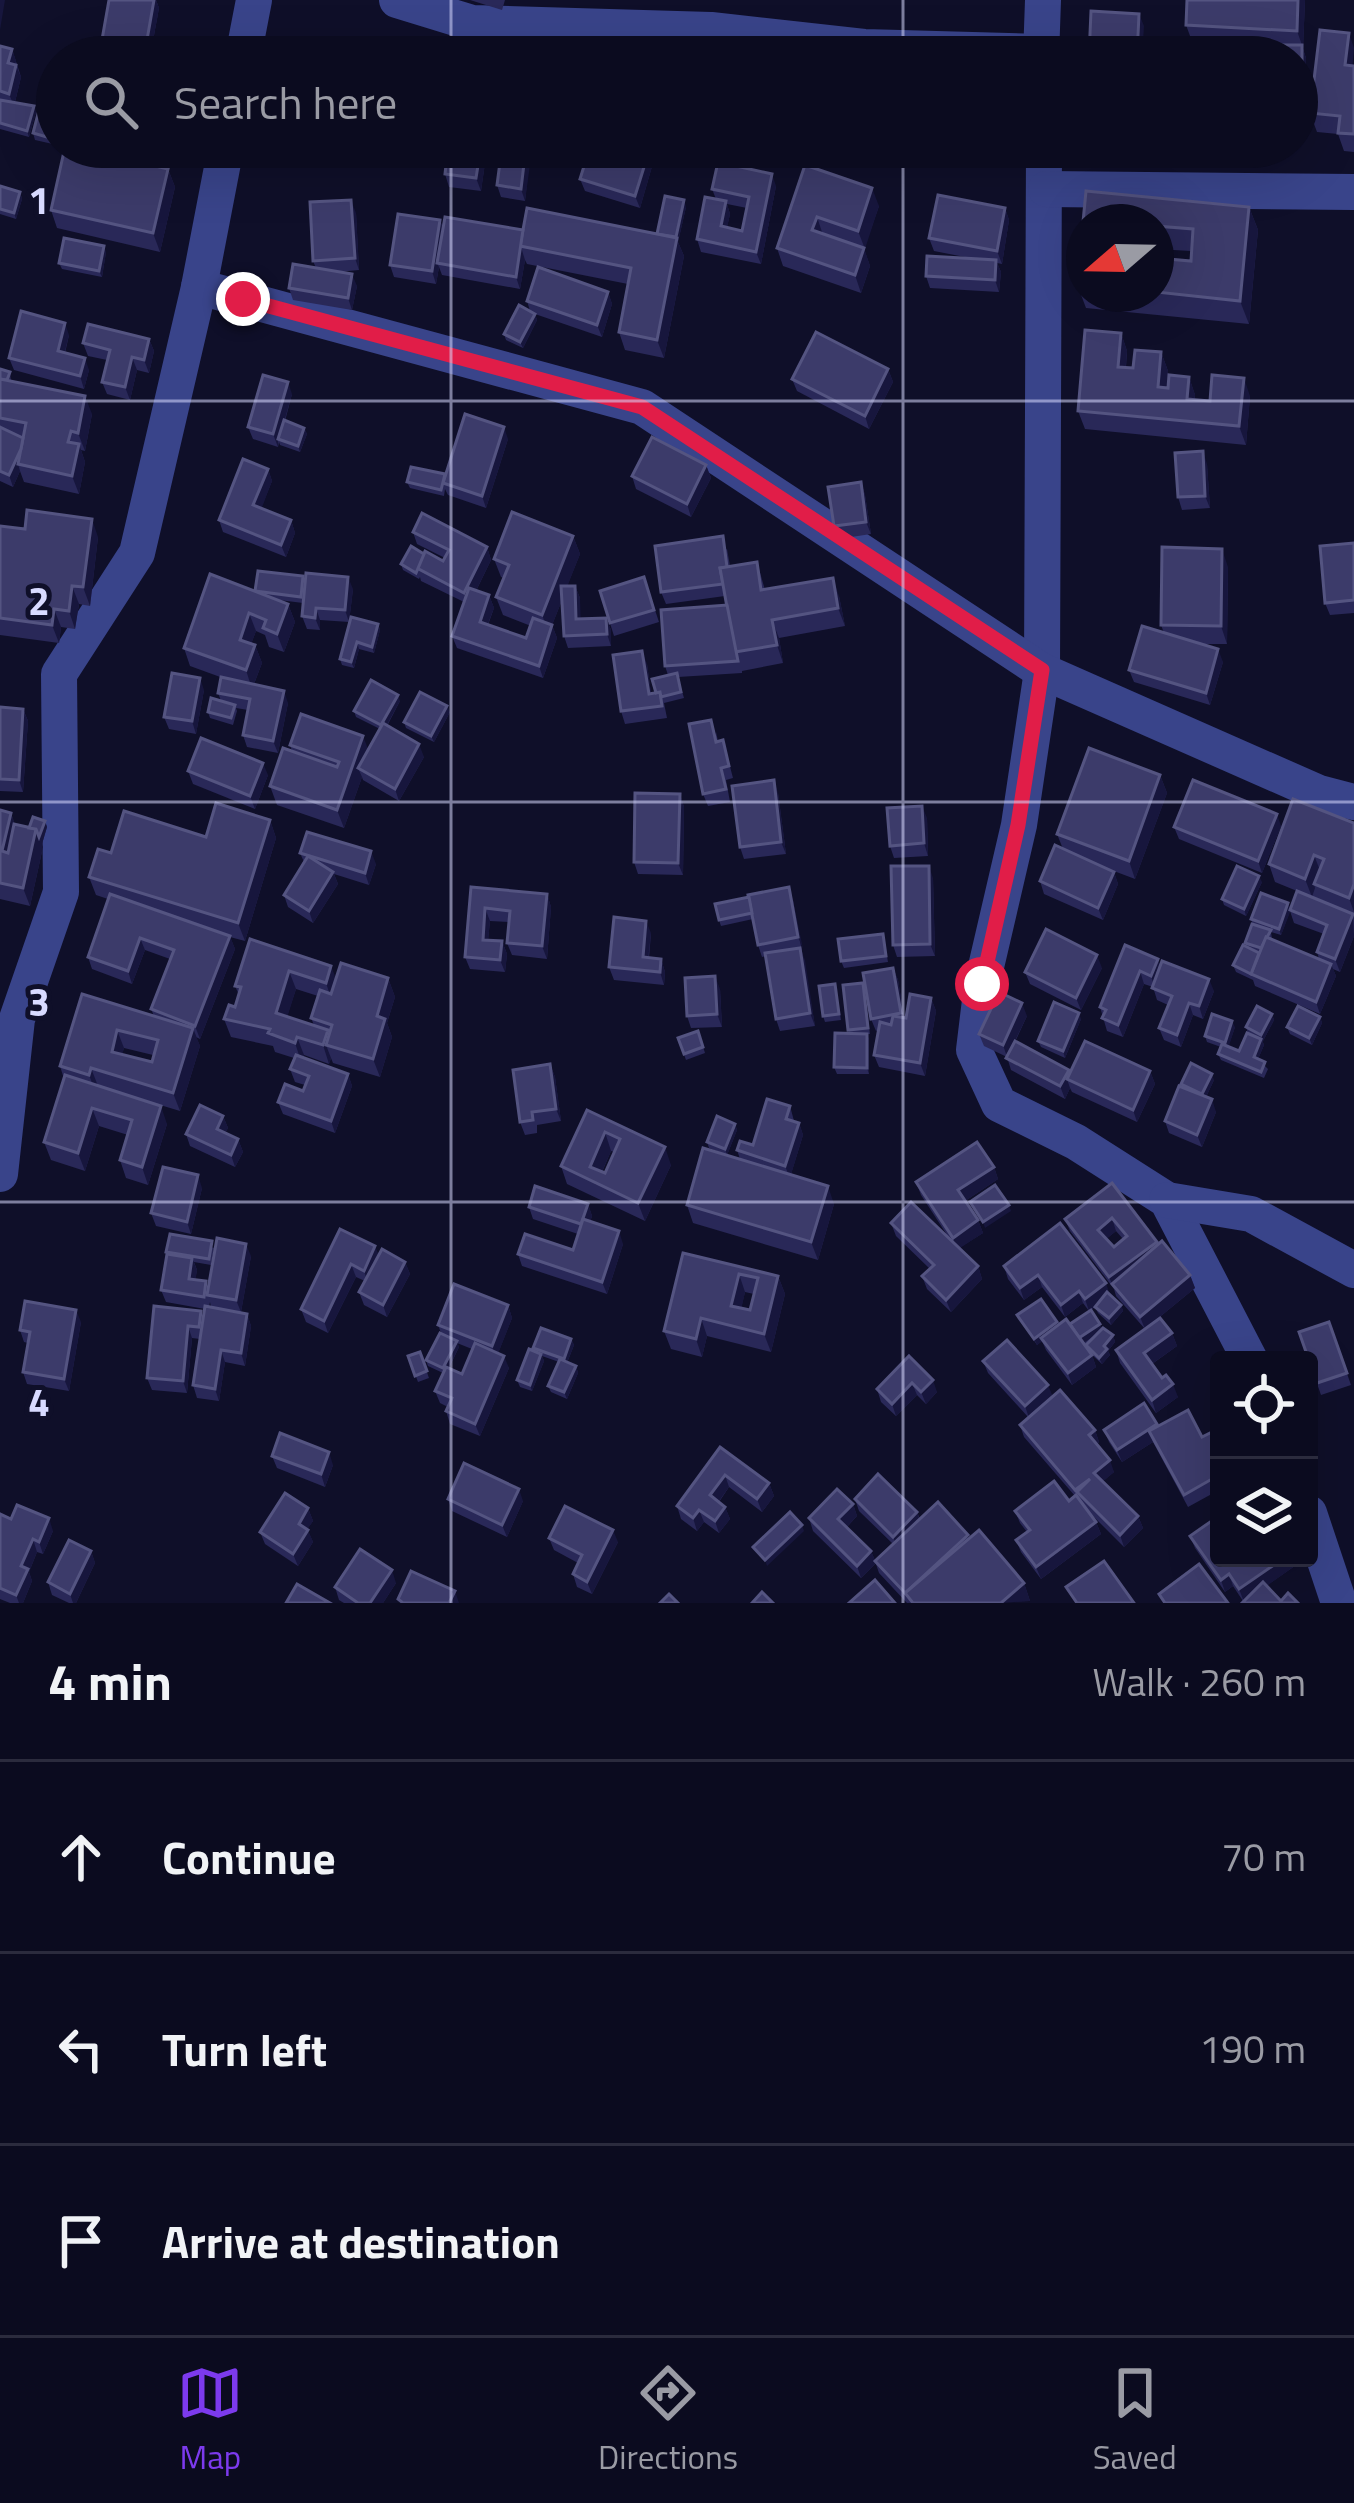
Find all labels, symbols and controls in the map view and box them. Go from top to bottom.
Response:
search box [36,36,1318,168]
text: Search here [174,68,397,136]
icon: search [78,69,144,135]
text: 1 [28,170,50,229]
north arrow [1066,204,1174,312]
route end [216,272,270,326]
text: 2 [28,571,50,630]
route start [955,957,1009,1011]
text: 3 [28,972,50,1031]
map controls [1210,1351,1318,1567]
button: locate [1210,1351,1318,1459]
text: 4 [28,1372,50,1431]
button: layers [1210,1459,1318,1567]
text: 4 min [48,1642,172,1720]
text: Walk · 260 m [1092,1652,1306,1711]
text: Continue [162,1823,336,1891]
icon: ahead [48,1824,114,1890]
text: 70 m [1221,1827,1306,1886]
text: Turn left [162,2015,327,2083]
icon: left [48,2016,114,2082]
text: 190 m [1199,2019,1306,2078]
text: Arrive at destination [162,2207,560,2275]
icon: arrive [48,2208,114,2274]
tab: Map [177,2360,243,2482]
tab: Directions [598,2360,738,2482]
tab: Saved [1093,2360,1177,2482]

